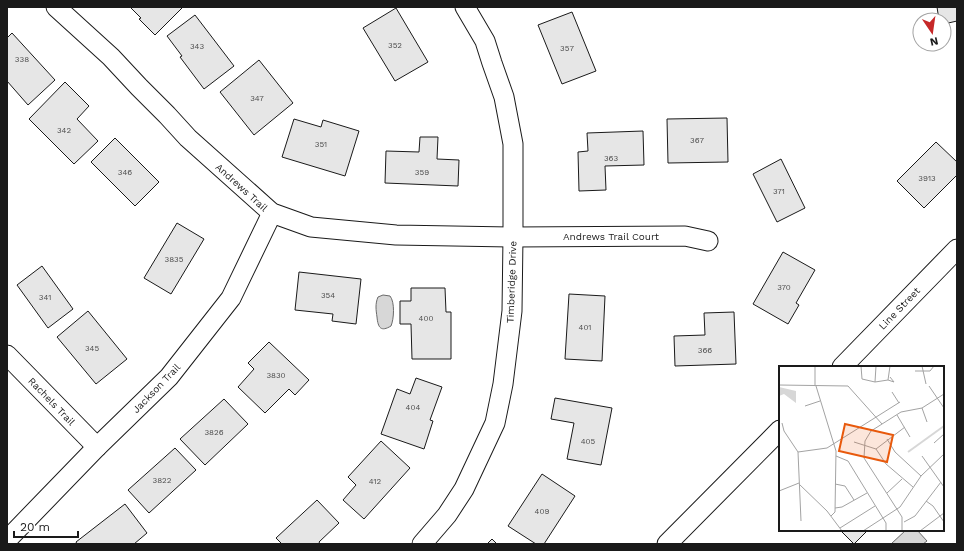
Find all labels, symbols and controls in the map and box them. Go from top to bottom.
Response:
north arrow [912,12,952,52]
text: N [929,34,940,49]
house number: 352 [388,41,402,50]
house number: 343 [190,42,204,51]
house number: 357 [560,44,574,53]
house number: 338 [15,55,29,64]
house number: 347 [250,94,264,103]
house number: 342 [57,126,71,135]
house number: 367 [690,136,704,145]
house number: 351 [315,140,327,149]
house number: 363 [604,154,618,163]
street label: Andrews Trail [213,161,270,214]
house number: 346 [118,168,132,177]
house number: 359 [415,168,429,177]
house number: 3913 [918,174,936,183]
house number: 371 [773,187,785,196]
street label: Andrews Trail Court [563,231,660,242]
street label: Timberidge Drive [505,240,518,323]
house number: 3835 [165,255,184,264]
house number: 370 [777,283,791,292]
street label: Line Street [877,284,923,332]
house number: 354 [321,291,335,300]
house number: 341 [39,293,51,302]
house number: 400 [419,314,433,323]
house number: 401 [579,323,591,332]
house number: 345 [85,344,99,353]
house number: 366 [698,346,712,355]
street label: Jackson Trail [130,362,182,415]
inset map [779,366,944,531]
house number: 3830 [266,371,286,380]
street label: Rachels Trail [26,375,77,427]
house number: 404 [406,403,420,412]
house number: 3826 [204,428,224,437]
house number: 405 [581,437,596,446]
house number: 3822 [153,476,172,485]
house number: 412 [369,477,382,486]
house number: 409 [535,507,549,516]
scale bar [14,513,78,539]
text: 20 m [20,520,50,534]

